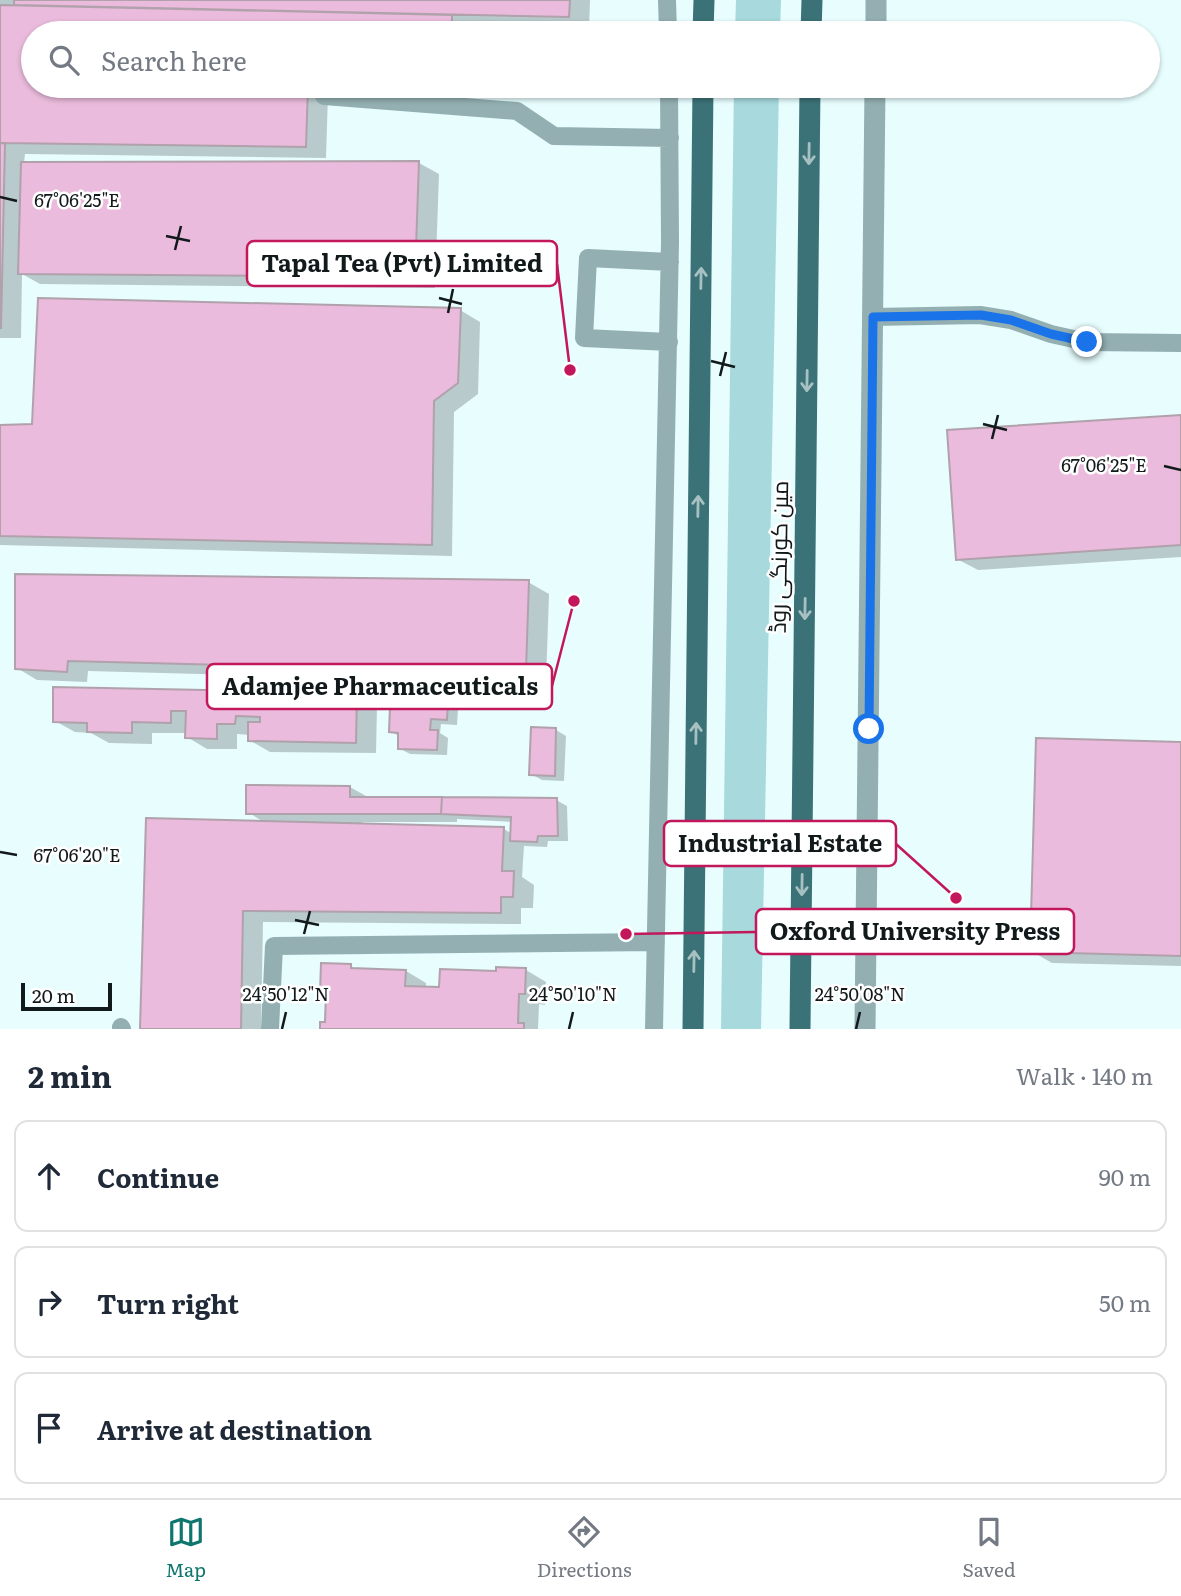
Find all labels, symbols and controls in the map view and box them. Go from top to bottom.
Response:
search box [21,21,1160,98]
text: Search here [101,40,247,79]
icon: search [45,41,83,79]
one-way arrow [803,142,816,165]
text: 67°06'25"E [34,186,120,213]
callout: Tapal Tea (Pvt) Limited [247,241,557,286]
text: Tapal Tea (Pvt) Limited [261,244,543,279]
one-way arrow [694,267,708,290]
route end [1071,326,1102,357]
one-way arrow [800,370,814,393]
text: 67°06'25"E [1061,451,1147,478]
street label: مین کورنگی روڈ [759,480,795,634]
one-way arrow [691,495,705,518]
one-way arrow [798,597,811,620]
callout: Adamjee Pharmaceuticals [207,664,552,709]
text: Adamjee Pharmaceuticals [222,667,538,702]
route start [853,713,884,744]
one-way arrow [689,722,703,745]
callout: Industrial Estate [664,821,896,866]
text: Industrial Estate [678,824,882,859]
text: 67°06'20"E [34,841,120,868]
one-way arrow [795,874,808,897]
callout: Oxford University Press [756,909,1074,954]
text: Oxford University Press [770,912,1060,947]
one-way arrow [687,950,701,973]
scale bar [21,980,112,1012]
text: 24°50'12"N [243,980,329,1007]
text: 24°50'10"N [529,980,617,1007]
text: 24°50'08"N [815,980,905,1007]
text: 20 m [32,981,75,1009]
text: 2 min [28,1053,112,1097]
text: Walk · 140 m [1016,1058,1153,1092]
icon: ahead [30,1157,68,1195]
text: Continue [97,1157,219,1196]
text: 90 m [1099,1159,1151,1193]
icon: right [30,1283,68,1321]
text: Turn right [97,1283,239,1322]
text: 50 m [1099,1285,1151,1319]
icon: arrive [30,1409,68,1447]
text: Arrive at destination [97,1409,372,1448]
tab: Map [165,1513,206,1583]
tab: Directions [537,1513,632,1583]
tab: Saved [963,1513,1016,1583]

